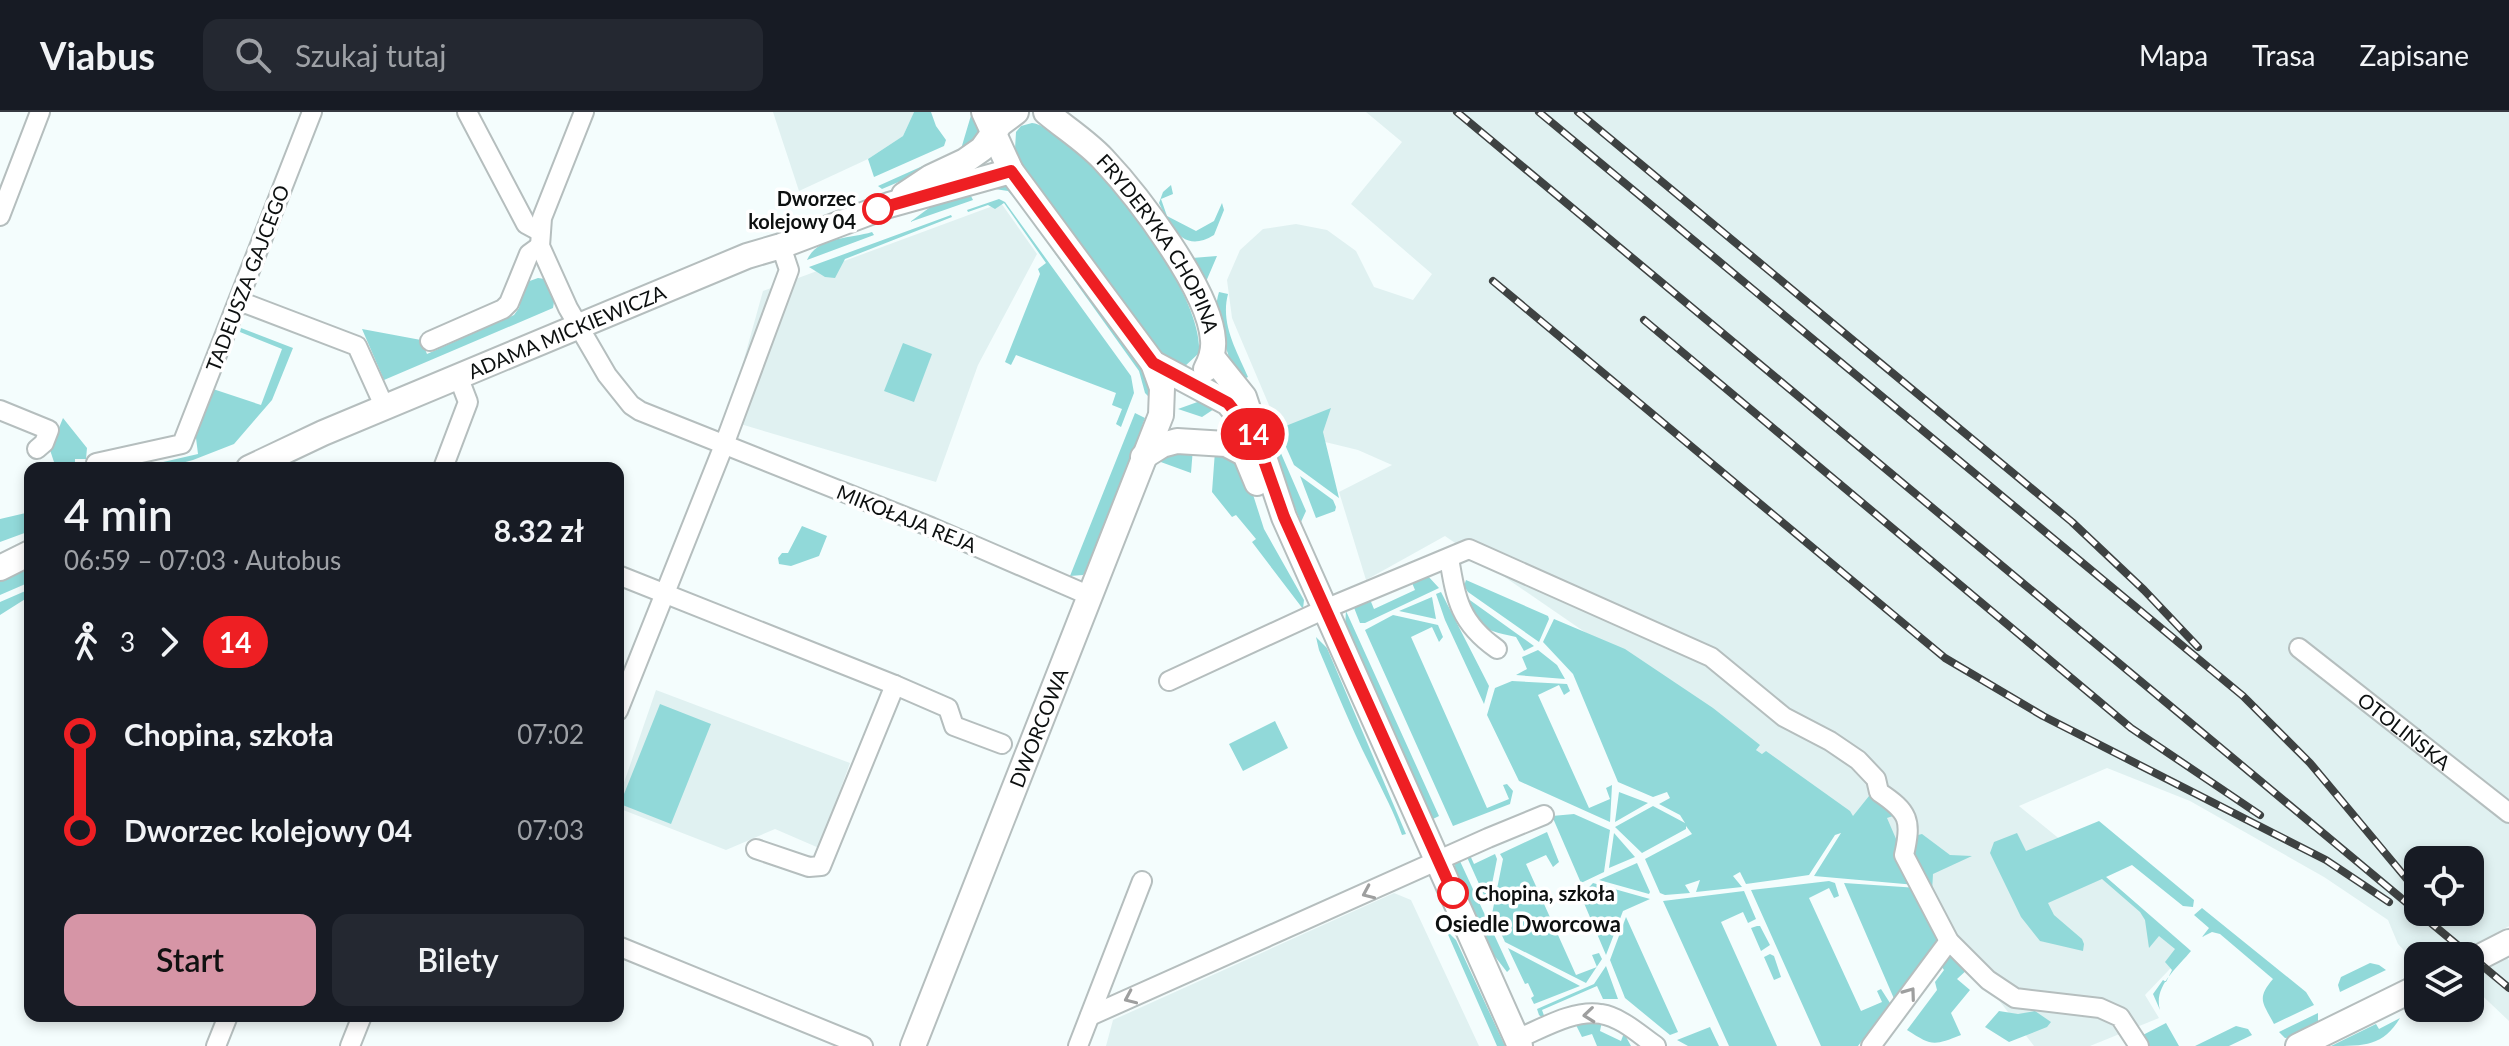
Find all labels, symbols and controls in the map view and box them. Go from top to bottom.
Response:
search box [203,19,763,91]
text: Viabus [40,32,155,78]
icon: search [231,33,275,77]
text: Szukaj tutaj [295,37,446,73]
text: Mapa [2139,38,2208,72]
text: Trasa [2252,38,2315,72]
text: Zapisane [2359,38,2469,72]
street label: FRYDERYKA CHOPINA [1092,149,1224,336]
street label: TADEUSZA GAJCEGO [200,181,294,375]
place label: Dworzec kolejowy 04 [748,186,856,233]
marker: Dworzec kolejowy 04 [863,194,893,224]
street label: ADAMA MICKIEWICZA [464,279,670,383]
line badge: 14 [1217,408,1289,460]
text: 14 [1237,417,1269,451]
street label: MIKOŁAJA REJA [834,479,981,557]
text: 4 min [64,488,173,540]
text: 8.32 zł [494,512,584,548]
text: 06:59 – 07:03 · Autobus [64,544,341,576]
icon: walk [64,620,108,664]
icon: forward [147,620,191,664]
text: 14 [219,625,252,659]
text: 3 [120,626,135,658]
street label: DWORCOWA [1004,664,1073,791]
street label: OTOLIŃSKA [2353,687,2456,775]
text: Chopina, szkoła [124,716,334,752]
text: 07:02 [517,718,584,750]
text: Dworzec kolejowy 04 [124,812,412,848]
text: 07:03 [517,814,584,846]
map controls [2404,846,2484,1022]
button: locate [2404,846,2484,926]
marker: Chopina, szkoła [1438,878,1468,908]
place label: Chopina, szkoła [1475,881,1615,905]
one-way arrow [1361,883,1376,899]
district label: Osiedle Dworcowa [1435,910,1621,937]
button: Start [64,914,316,1006]
button: Bilety [332,914,584,1006]
button: layers [2404,942,2484,1022]
one-way arrow [1900,988,1915,1002]
one-way arrow [1124,989,1138,1005]
one-way arrow [1582,1006,1595,1023]

